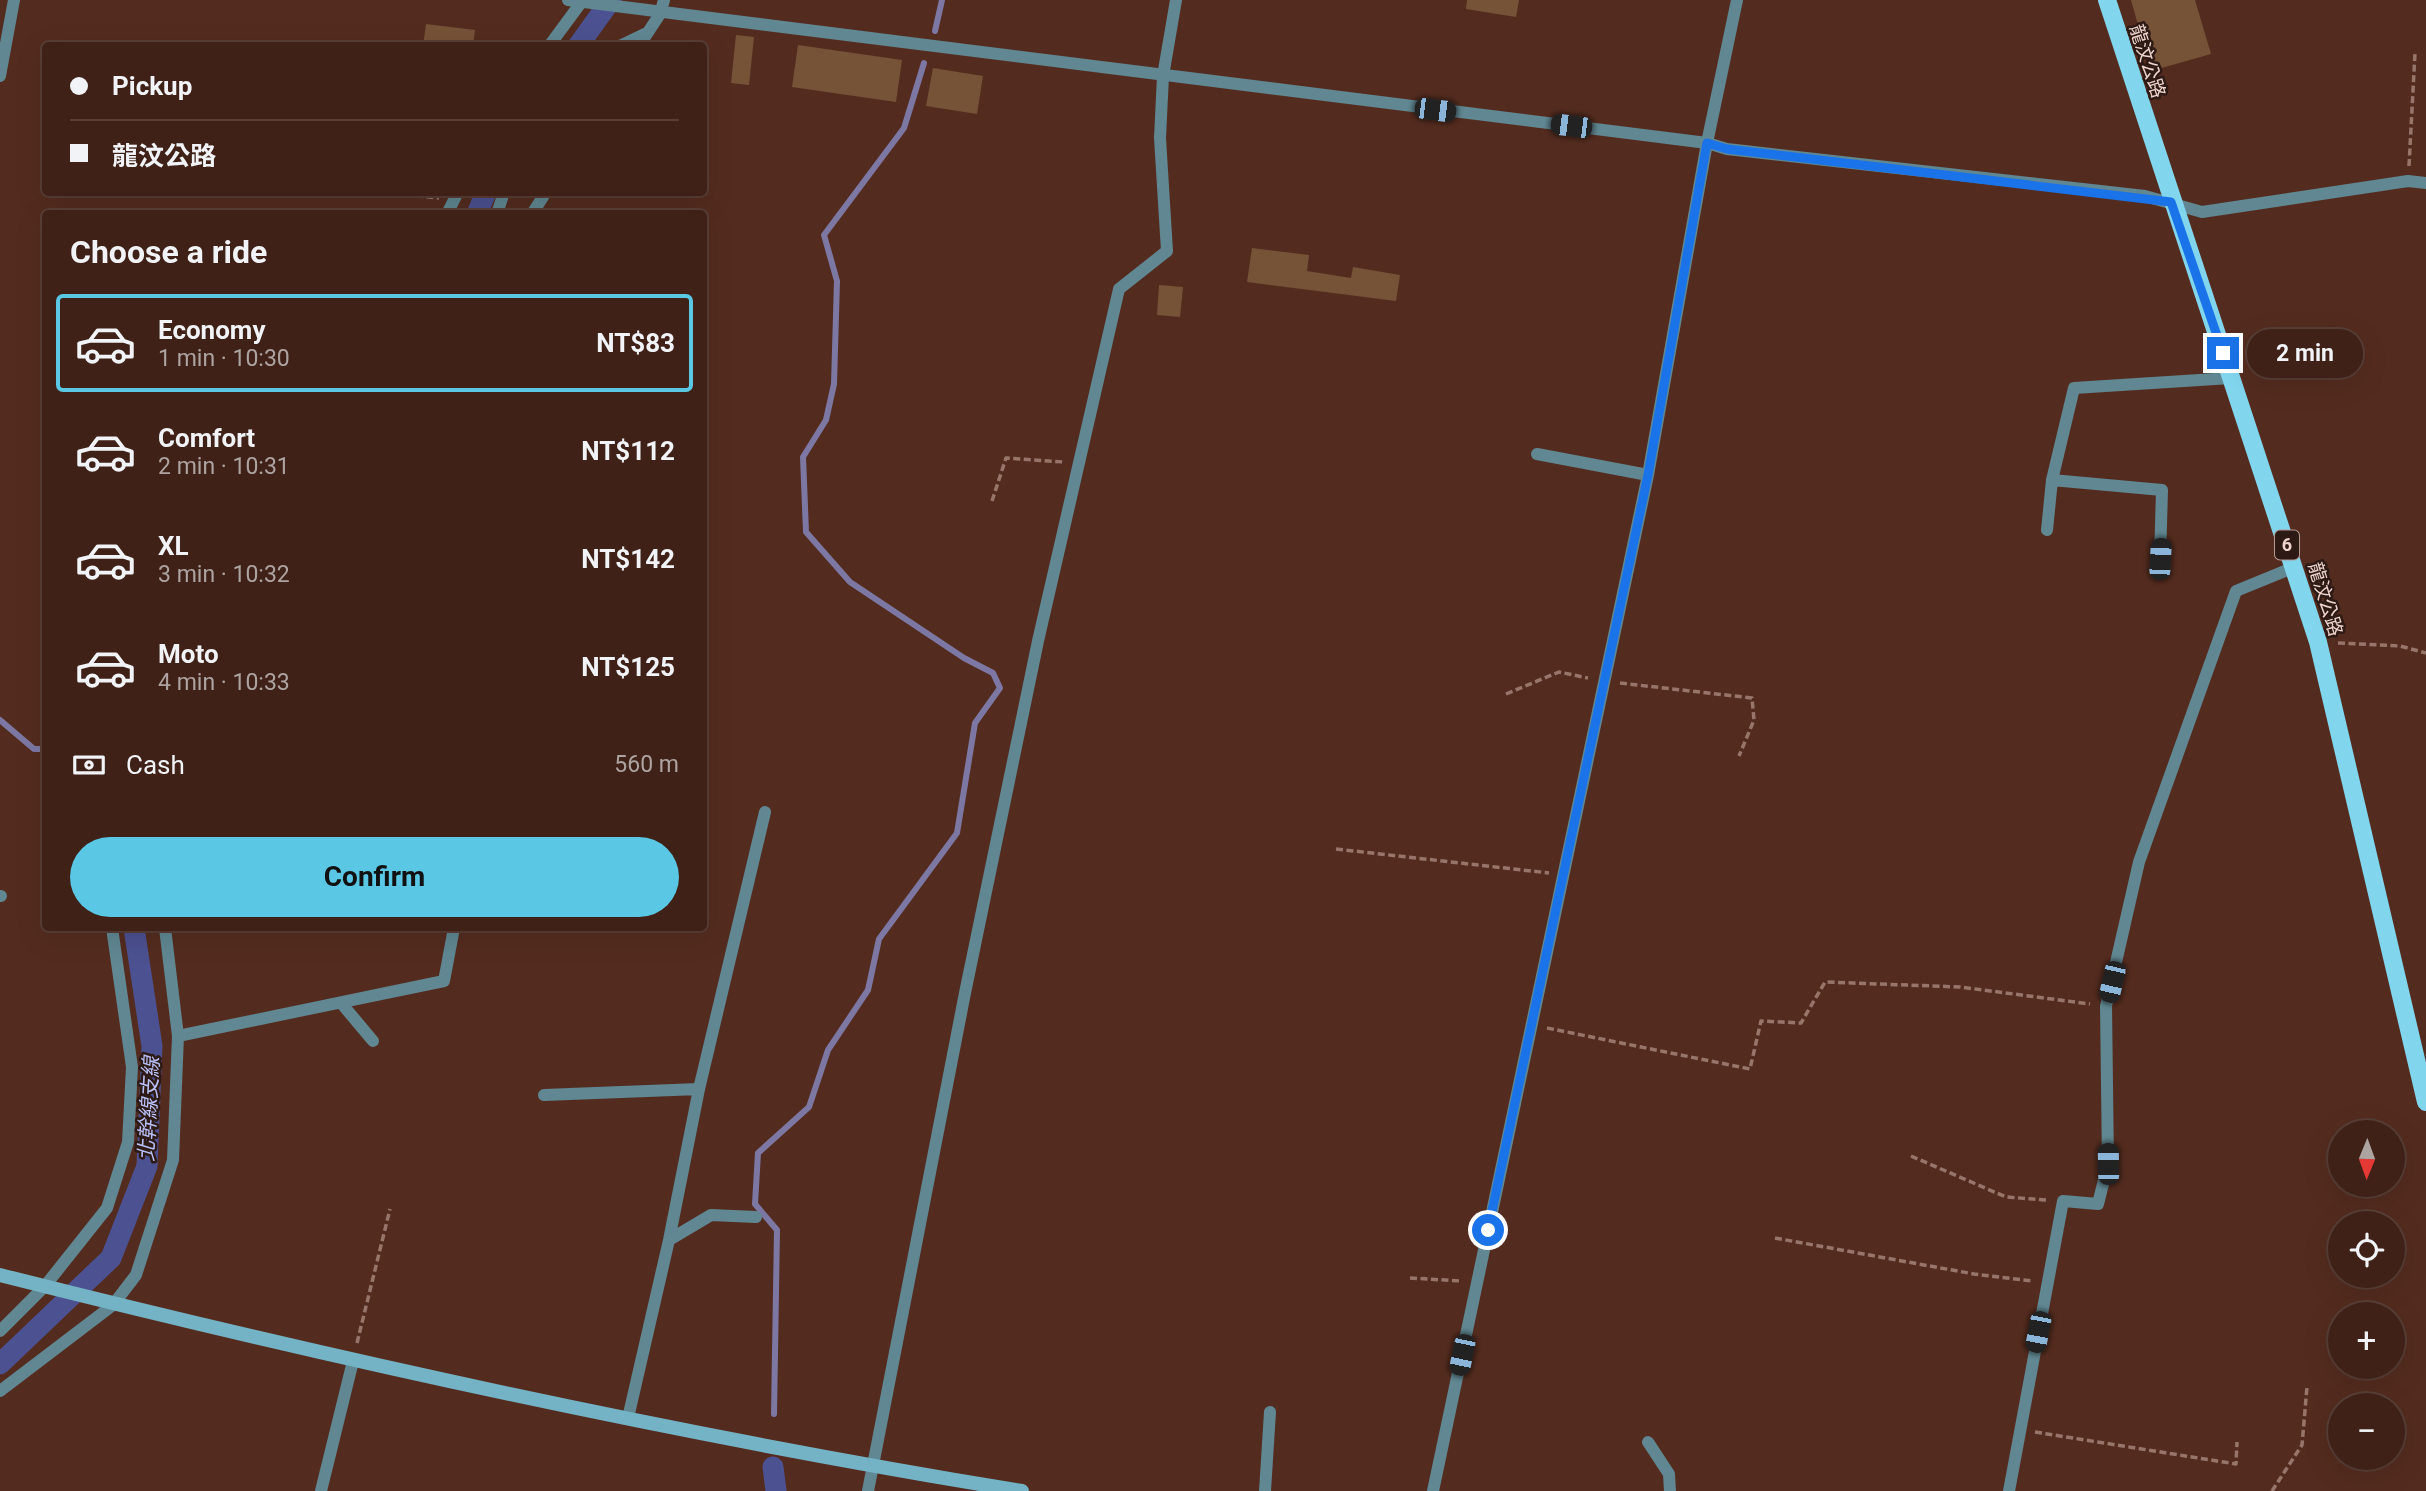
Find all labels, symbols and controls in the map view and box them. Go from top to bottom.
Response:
street label: 龍汶公路 [2125,21,2170,101]
text: Pickup [112,71,192,101]
car [1413,97,1458,123]
car [1549,113,1594,139]
text: 龍汶公路 [112,141,216,171]
text: Choose a ride [70,233,267,271]
icon: car [74,312,137,375]
text: Economy [158,315,265,345]
text: NT$83 [596,328,675,358]
callout: 2 min [2248,328,2363,378]
route end [2207,337,2239,369]
text: 2 min [2276,340,2334,367]
text: 1 min · 10:30 [158,345,290,372]
icon: car [74,420,137,483]
text: Comfort [158,423,255,453]
text: NT$112 [581,436,675,466]
text: 2 min · 10:31 [158,453,290,480]
icon: car [74,528,137,591]
road number: 6 [2275,530,2299,560]
text: XL [158,531,189,561]
car [2149,537,2172,581]
text: NT$142 [581,544,675,574]
street label: 龍汶公路 [2303,559,2348,639]
text: 3 min · 10:32 [158,561,290,588]
icon: car [74,636,137,699]
text: Moto [158,639,219,669]
text: NT$125 [581,652,675,682]
text: 4 min · 10:33 [158,669,290,696]
icon: cash [70,746,108,784]
text: Cash [126,750,185,780]
text: 560 m [614,751,679,778]
button: Confirm [70,837,679,917]
car [2098,959,2127,1005]
water label: 北幹線支線 [134,1054,164,1162]
north arrow [2328,1120,2404,1197]
map controls [2328,1120,2405,1470]
car [2098,1143,2119,1185]
button: locate [2328,1211,2405,1288]
route start [1472,1214,1504,1246]
button: + [2328,1302,2405,1379]
car [2024,1309,2053,1355]
car [1448,1332,1477,1378]
button: − [2328,1393,2405,1470]

